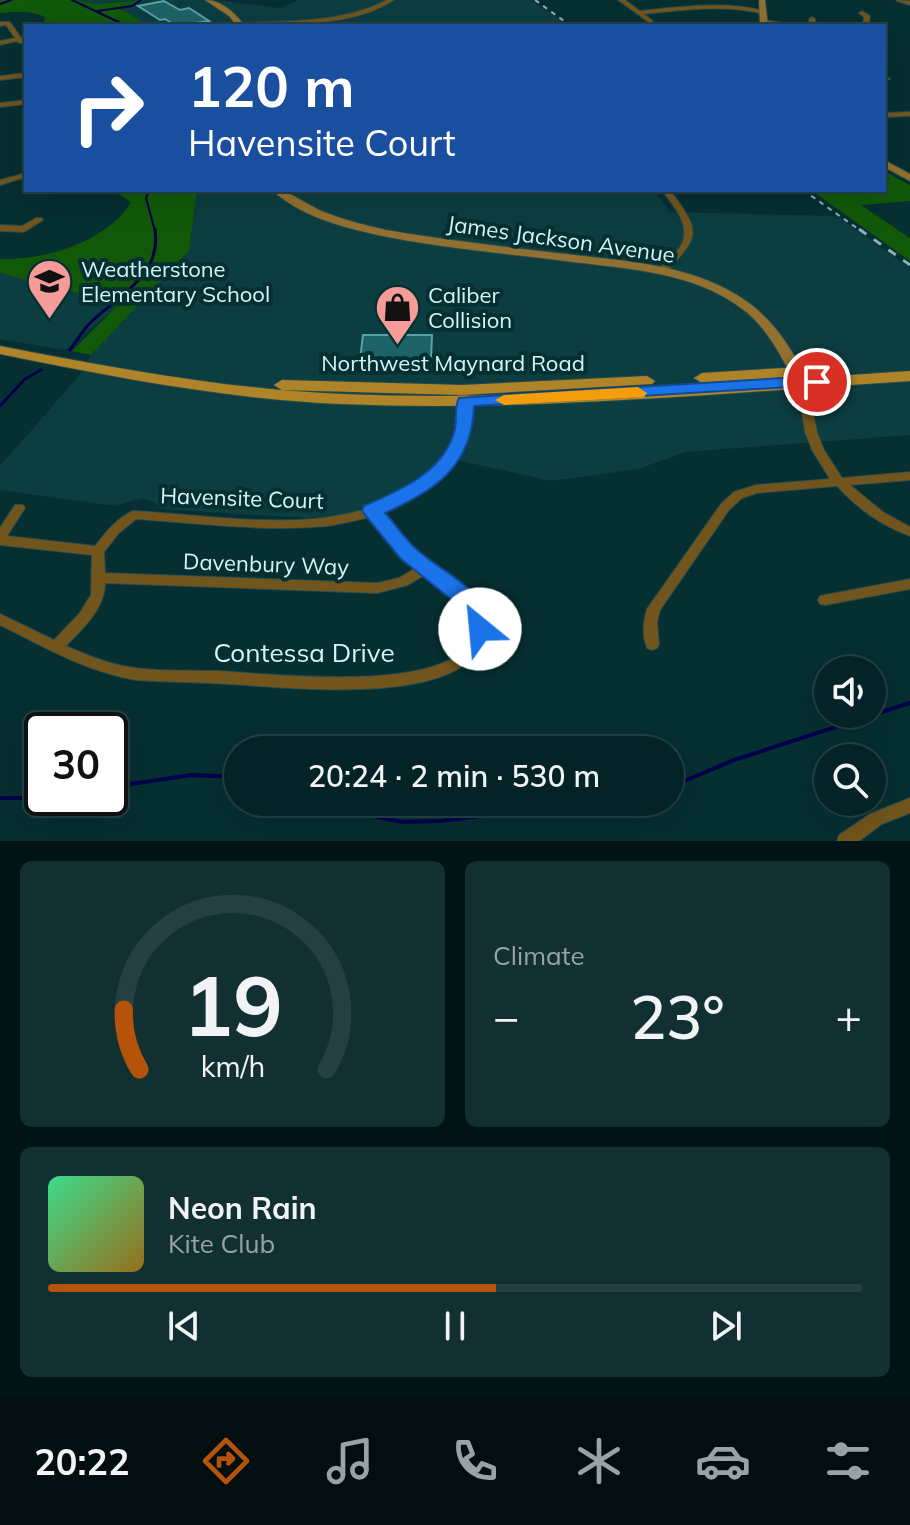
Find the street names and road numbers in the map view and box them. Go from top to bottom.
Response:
street label: James Jackson Avenue [445,209,677,269]
street label: Northwest Maynard Road [321,349,585,377]
street label: Havensite Court [160,481,325,515]
street label: Davenbury Way [183,547,350,581]
street label: Contessa Drive [213,636,395,669]

